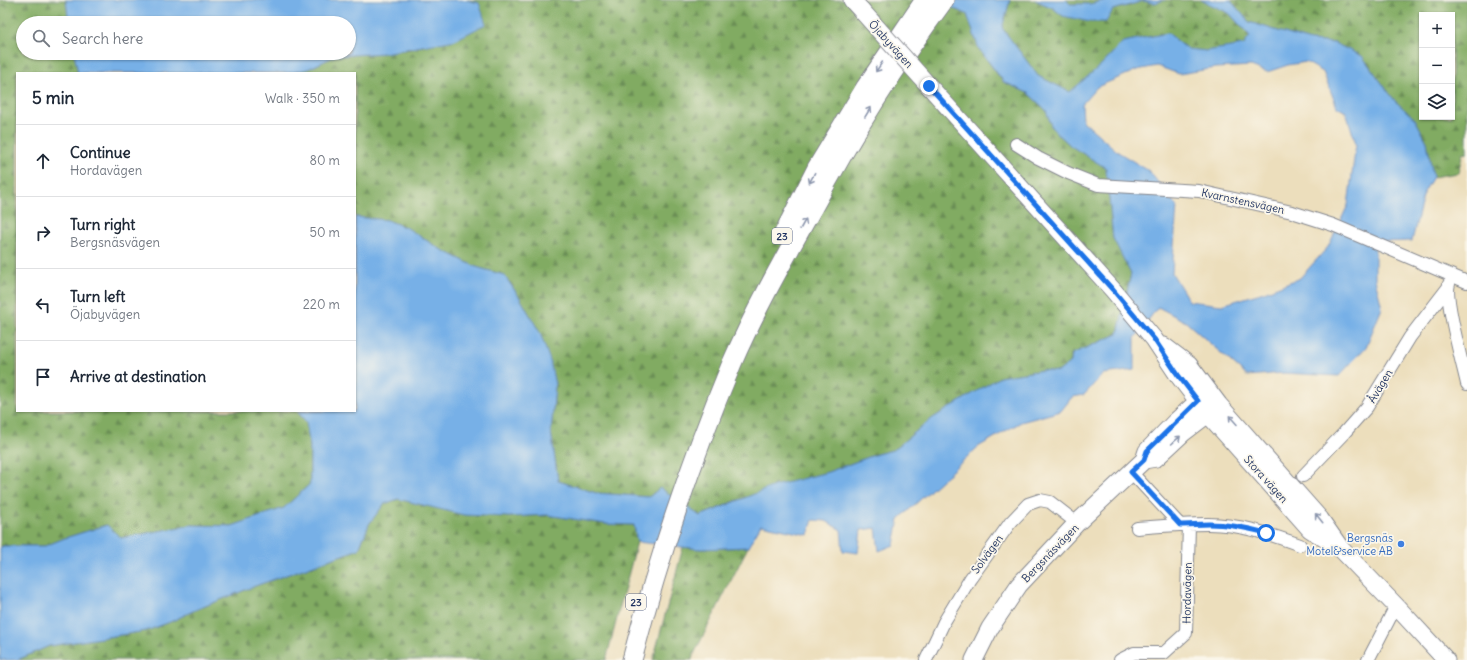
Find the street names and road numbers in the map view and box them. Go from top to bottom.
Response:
street label: Öjabyvägen [866,17,917,71]
street label: Kvarnstensvägen [1200,185,1286,217]
road number: 23 [772,228,792,244]
street label: Åvägen [1364,366,1396,405]
street label: Stora vägen [1241,452,1291,506]
street label: Bergsnäsvägen [1018,521,1082,585]
street label: Solvägen [968,532,1006,576]
street label: Hordavägen [1179,562,1195,624]
road number: 23 [626,594,646,610]

